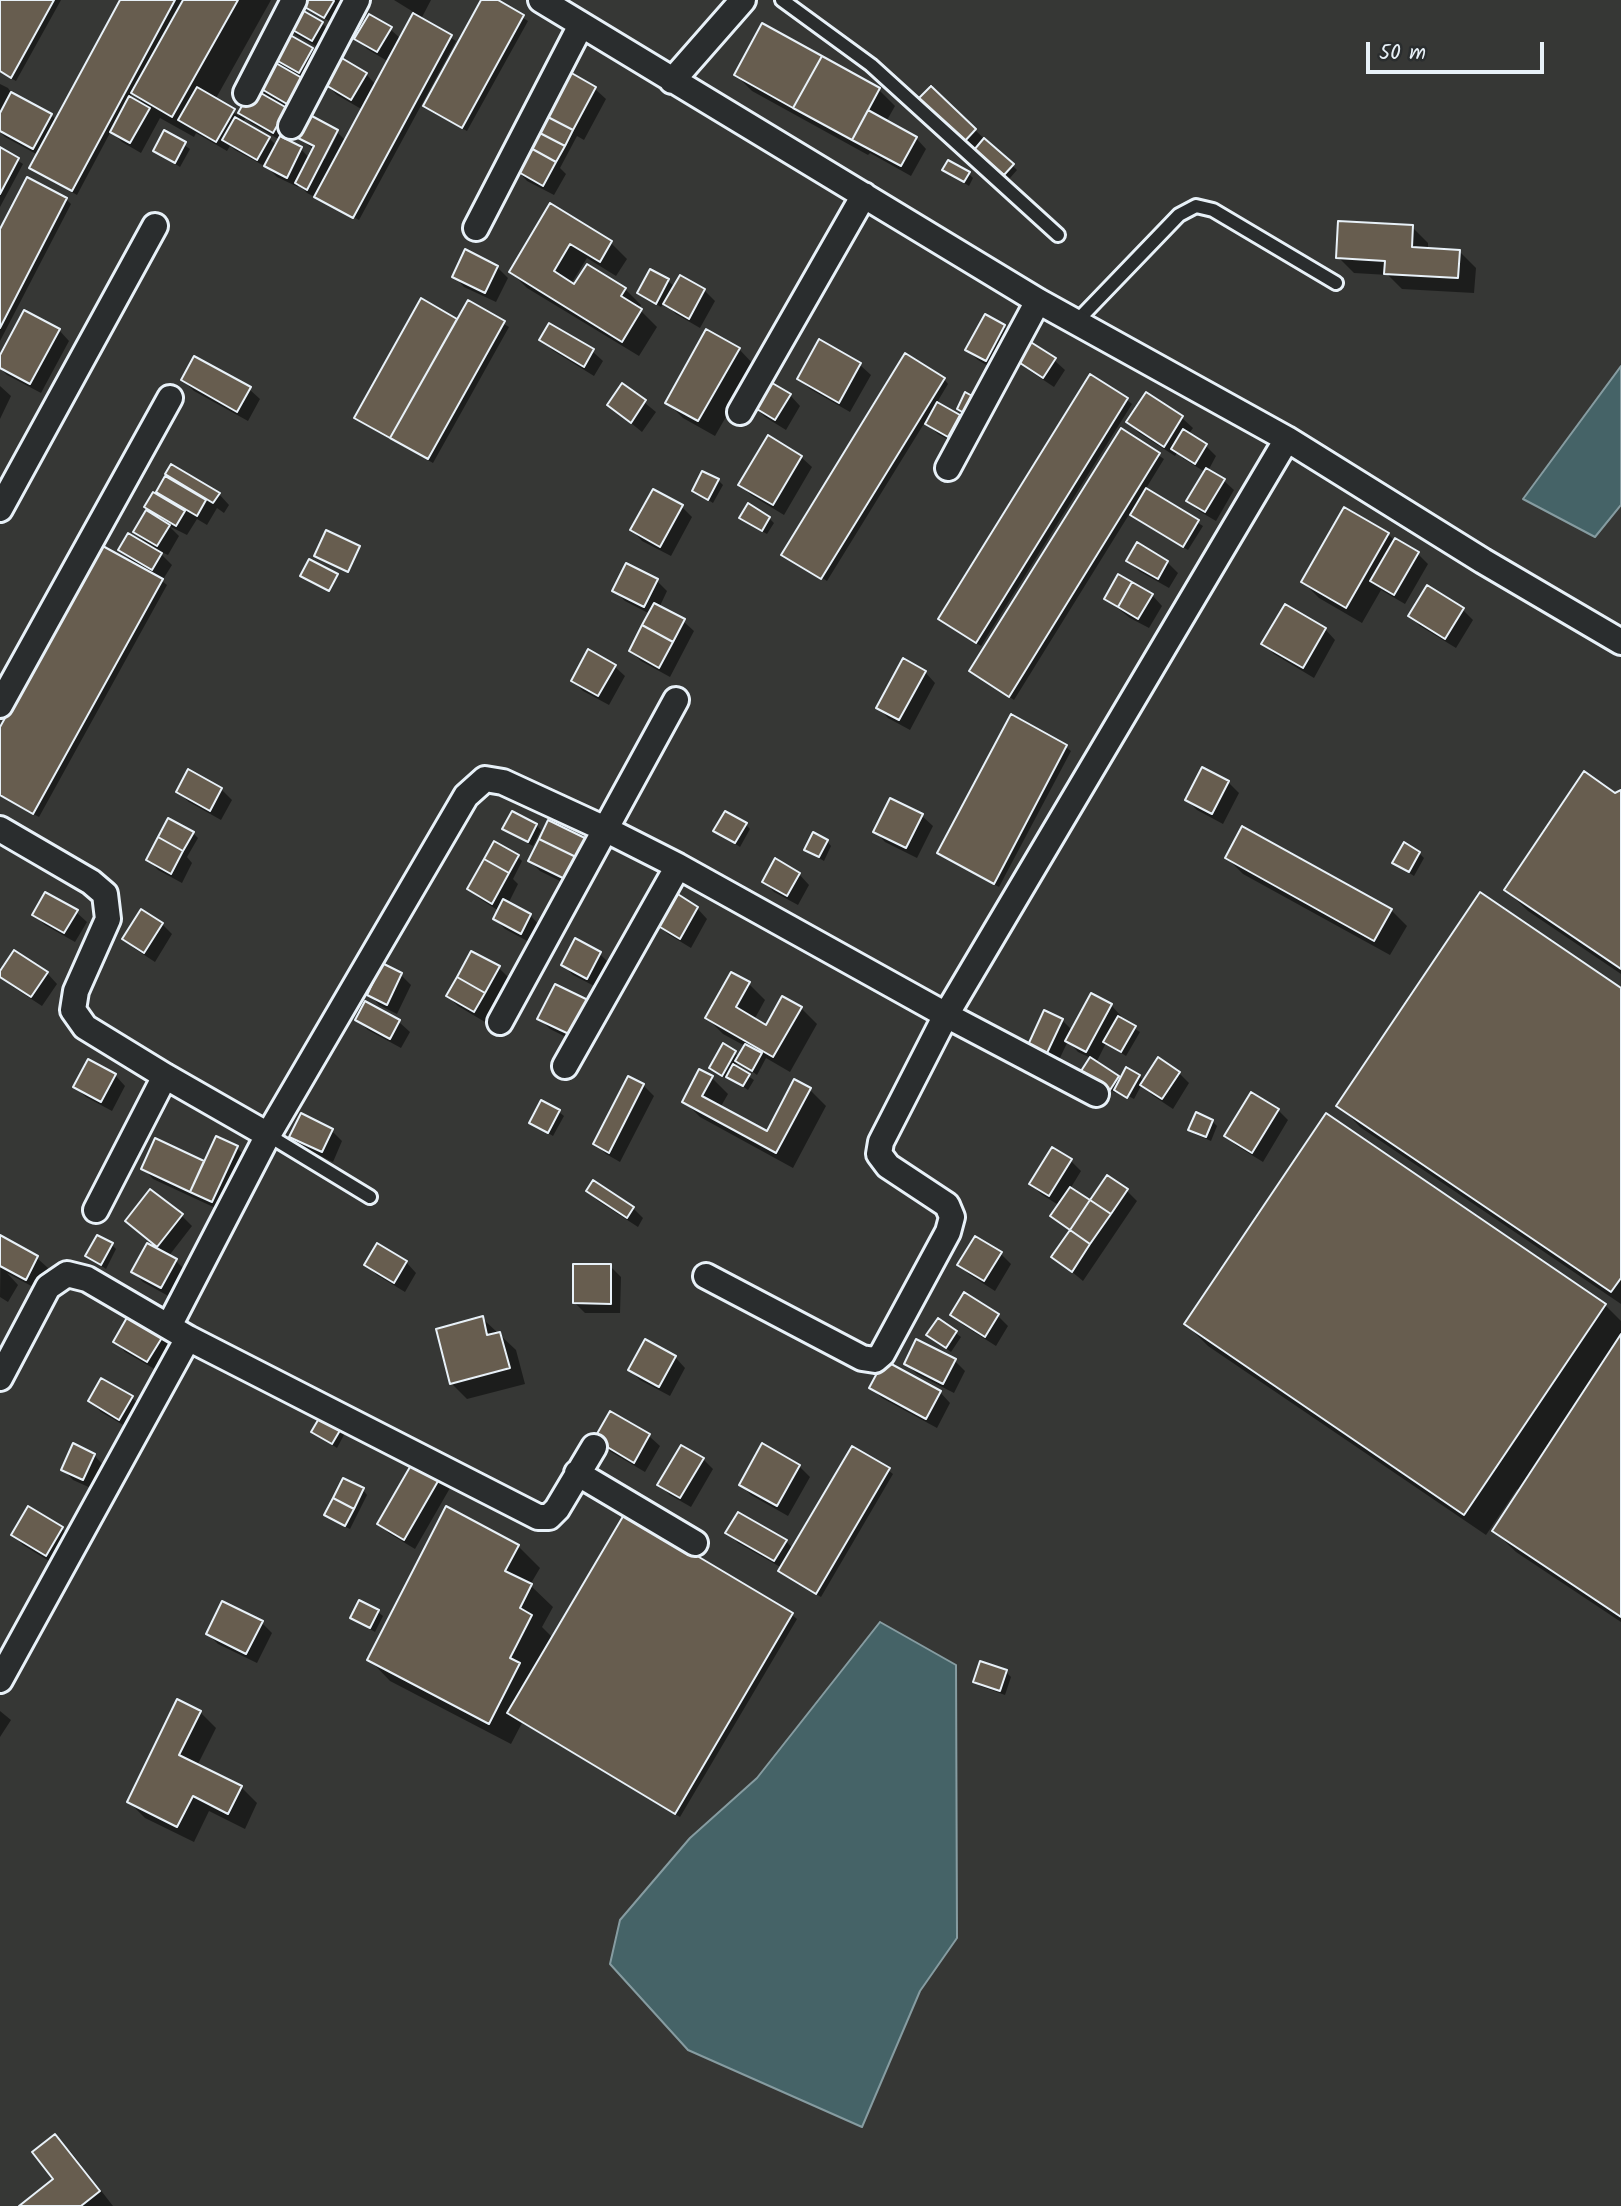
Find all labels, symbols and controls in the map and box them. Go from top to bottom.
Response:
scale bar [1369,28,1548,72]
text: 50 m [1379,37,1426,70]

